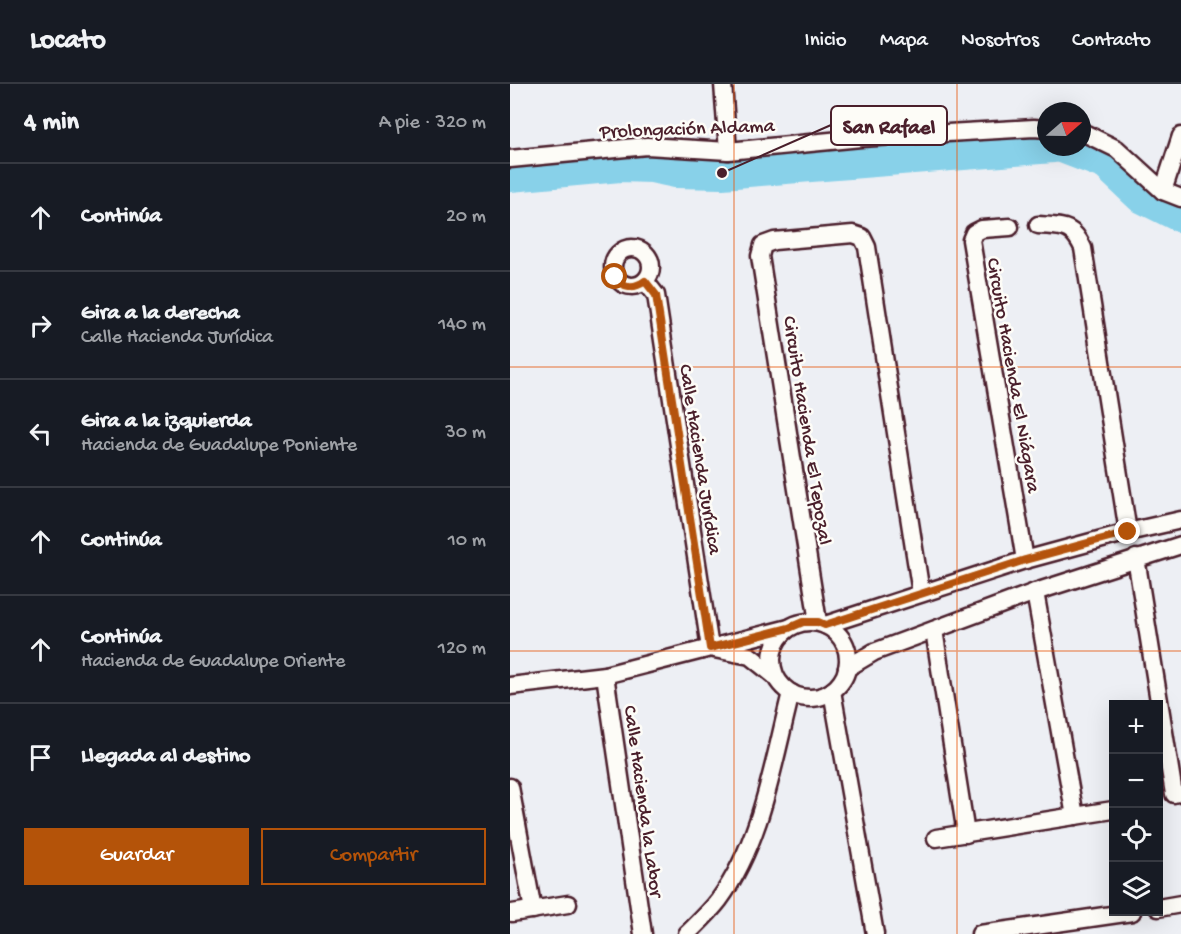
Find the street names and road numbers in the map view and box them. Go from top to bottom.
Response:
street label: Prolongación Aldama [598,116,776,145]
street label: Circuito Hacienda El Niágara [980,256,1044,496]
street label: Circuito Hacienda El Tepozal [776,315,835,547]
street label: Calle Hacienda Jurídica [672,363,725,557]
street label: Calle Hacienda la Labor [617,704,667,901]

